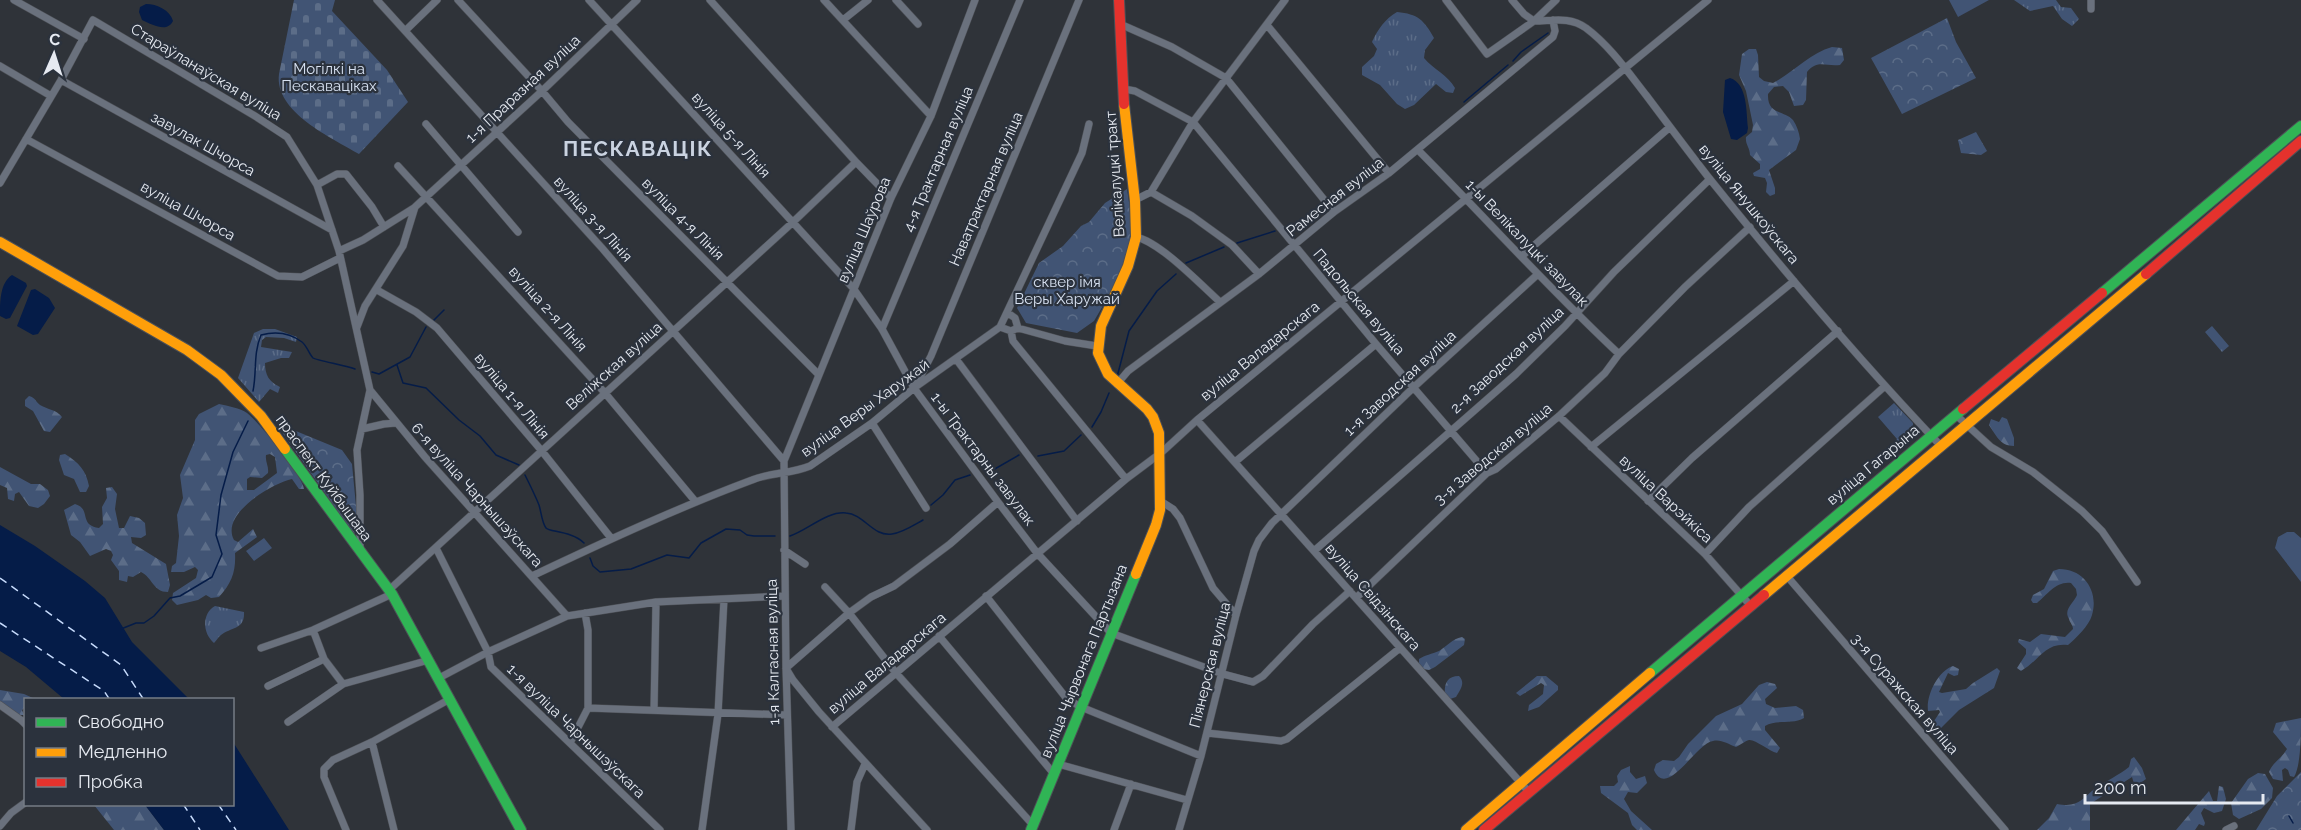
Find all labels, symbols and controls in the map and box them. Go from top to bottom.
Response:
street label: Стараўланаўская вуліца [127,20,285,124]
north arrow [24,24,84,84]
text: С [49,30,61,49]
street label: 1-я Праразная вуліца [462,31,584,147]
park label: Могілкі на Пескаваціках [281,60,377,95]
street label: 4-я Трактарная вуліца [899,83,977,235]
street label: вуліца 5-я Лінія [688,89,774,181]
street label: завулак Шчорса [148,108,258,180]
street label: Наватрактарная вуліца [945,109,1027,269]
street label: Велікалуцкі тракт [1102,110,1128,238]
district label: ПЕСКАВАЦІК [563,136,713,161]
street label: вуліца Янушкоўскага [1695,140,1803,268]
street label: Рамесная вуліца [1283,153,1387,241]
street label: вуліца 3-я Лінія [550,173,636,265]
street label: вуліца 4-я Лінія [638,174,728,264]
street label: вуліца Шаўрова [834,174,894,286]
street label: 1-ы Велікалуцкі завулак [1462,176,1592,310]
street label: вуліца Шчорса [138,178,238,244]
street label: Падольская вуліца [1309,245,1409,359]
street label: вуліца 2-я Лінія [505,263,591,355]
park label: сквер імя Веры Харужай [1014,273,1120,308]
street label: вуліца Валадарскага [1197,297,1323,405]
street label: 2-я Заводская вуліца [1447,303,1567,417]
street label: Веліжская вуліца [562,318,666,414]
street label: 1-я Заводская вуліца [1340,326,1460,440]
street label: вуліца 1-я Лінія [471,349,553,443]
street label: вуліца Веры Харужай [797,355,933,461]
street label: 1-ы Трактарны завулак [927,389,1039,529]
street label: 3-я Заводская вуліца [1430,399,1556,509]
street label: праспект Куйбышава [272,411,376,545]
street label: 6-я вуліца Чарнышэўскага [407,419,547,571]
street label: вуліца Гагарына [1823,421,1923,509]
street label: вуліца Варэйкіса [1616,451,1716,547]
street label: вуліца Свідзінскага [1322,540,1424,654]
street label: вуліца Чырвонага Партызана [1037,562,1131,760]
street label: 1-я Калгасная вуліца [763,579,783,725]
street label: Піянерская вуліца [1186,600,1234,730]
street label: вуліца Валадарскага [824,609,950,717]
street label: 3-я Суражская вуліца [1848,630,1962,758]
street label: 1-я вуліца Чарнышэўскага [503,660,649,802]
legend [24,698,234,806]
text: Свободно [78,711,164,732]
text: Медленно [78,741,167,762]
scale bar [2085,767,2264,805]
text: Пробка [78,771,143,792]
text: 200 m [2094,777,2147,798]

